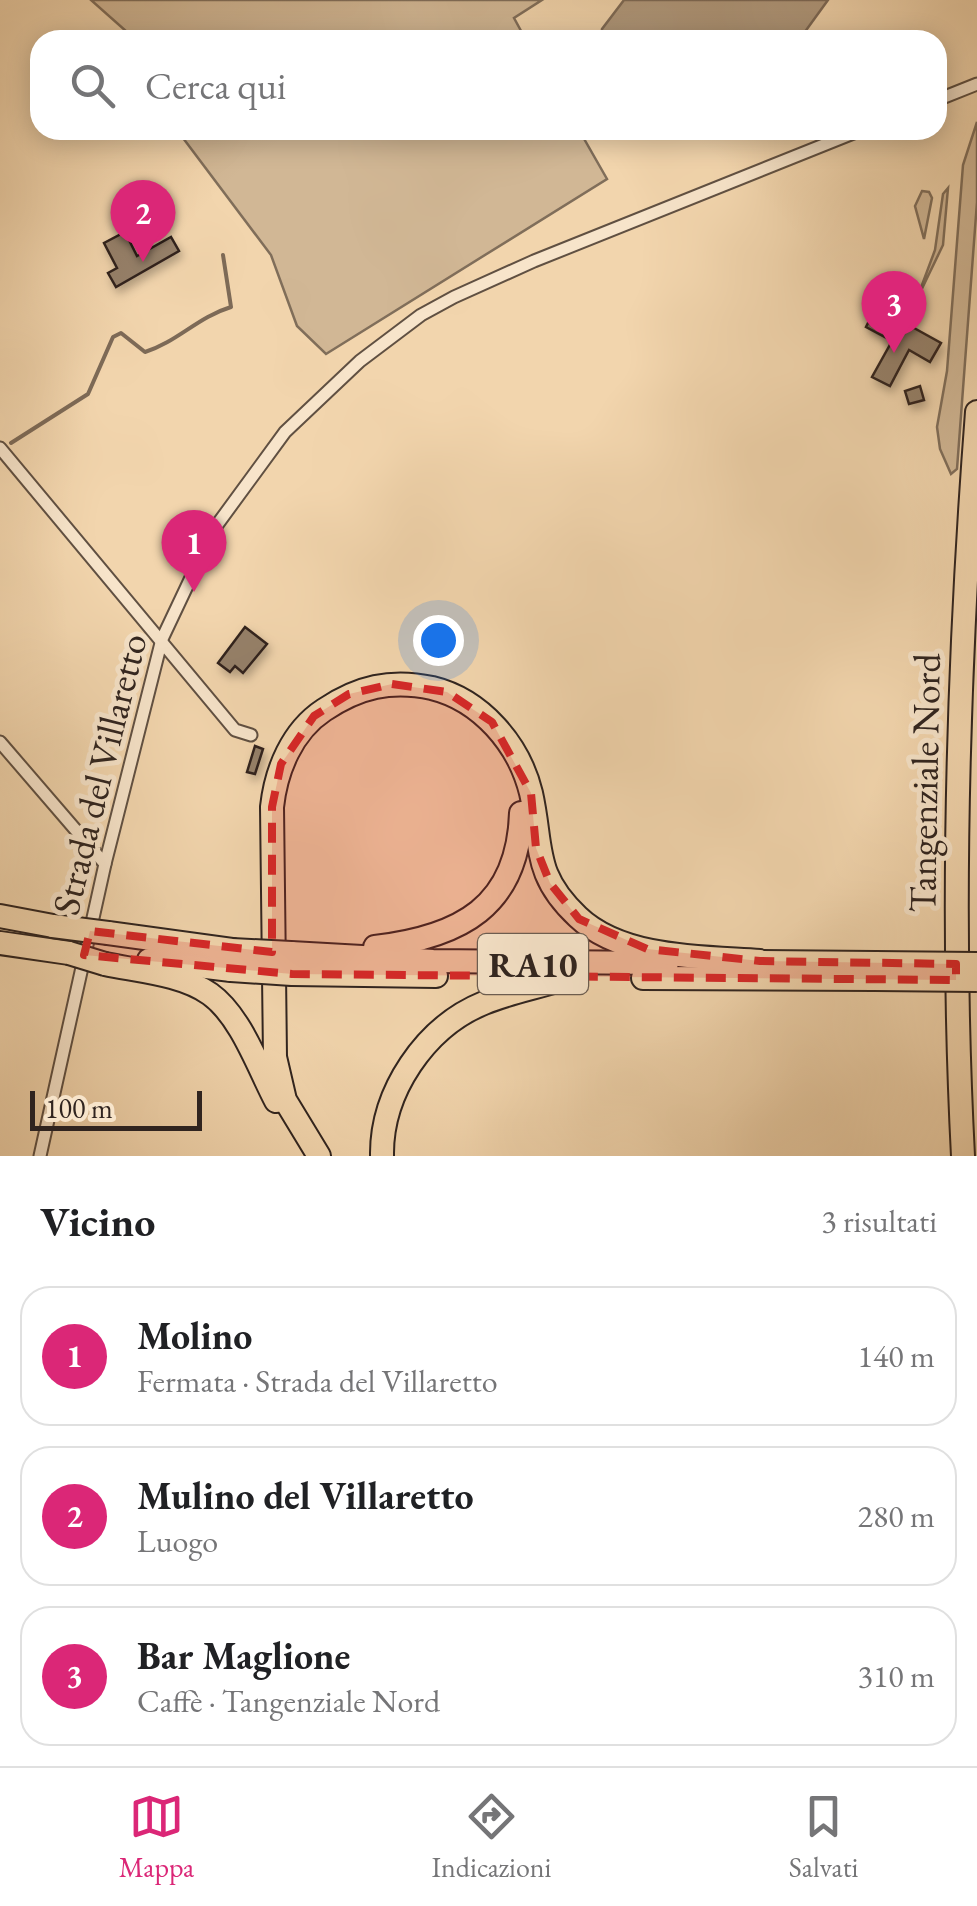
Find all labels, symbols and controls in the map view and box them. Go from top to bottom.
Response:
search box [30,30,947,140]
icon: search [65,58,120,113]
text: Cerca qui [145,61,286,110]
pin: 2 [110,180,176,262]
pin: 3 [862,270,926,353]
pin: 1 [162,510,226,592]
your location [413,615,464,666]
street label: Strada del Villaretto [40,628,158,920]
street label: Tangenziale Nord [897,652,951,913]
road number: RA10 [478,934,588,994]
scale bar [30,1086,202,1130]
text: 100 m [45,1090,113,1126]
text: Vicino [40,1194,155,1249]
text: 3 risultati [821,1200,937,1242]
text: Molino [137,1311,252,1360]
text: 1 [66,1335,83,1377]
text: 140 m [858,1335,935,1377]
text: Fermata · Strada del Villaretto [137,1360,498,1402]
text: Mulino del Villaretto [137,1471,474,1520]
text: 2 [66,1495,83,1537]
text: 280 m [858,1495,935,1537]
text: Luogo [137,1520,218,1562]
text: Bar Maglione [137,1631,350,1680]
text: 3 [66,1655,83,1697]
text: 310 m [858,1655,935,1697]
text: Caffè · Tangenziale Nord [137,1680,440,1722]
tab: Mappa [119,1789,194,1885]
tab: Indicazioni [432,1789,551,1885]
tab: Salvati [789,1789,858,1885]

